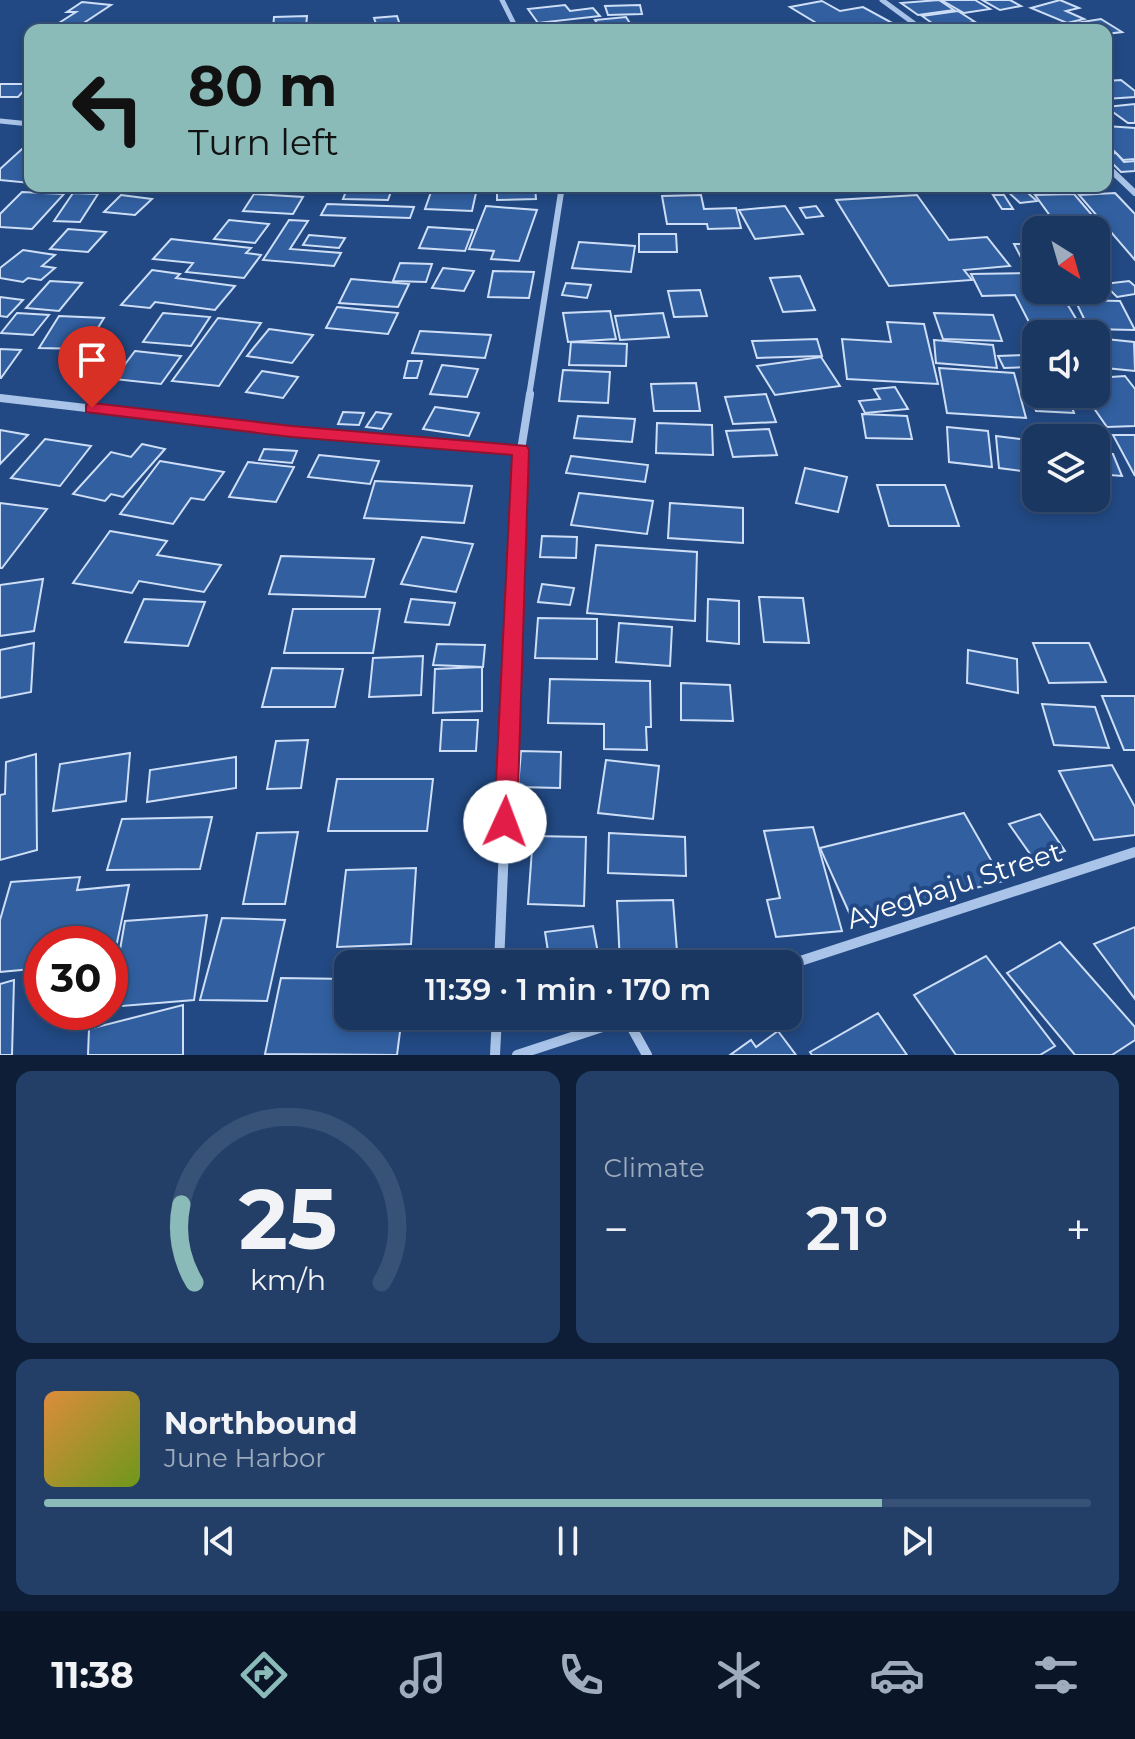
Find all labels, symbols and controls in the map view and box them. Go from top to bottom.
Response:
text: 80 m [188,52,338,120]
icon: left [56,56,160,160]
text: Turn left [188,120,339,164]
north arrow [1022,216,1110,304]
map controls [1022,216,1110,512]
button: sound [1022,320,1110,408]
pin [58,326,126,408]
icon: arrive [70,338,114,382]
button: layers [1022,424,1110,512]
position arrow [463,780,547,864]
street label: Ayegbaju Street [842,834,1066,936]
speed limit sign: 30 [24,926,128,1030]
text: 11:39 · 1 min · 170 m [425,971,711,1008]
text: Climate [604,1152,705,1184]
text: 25 [238,1168,337,1270]
text: 21° [806,1192,889,1265]
text: − [604,1202,629,1256]
text: + [1066,1202,1091,1256]
text: km/h [250,1262,326,1297]
text: Northbound [164,1405,358,1442]
text: June Harbor [164,1442,326,1474]
icon: previous [197,1519,241,1563]
icon: pause [546,1519,590,1563]
icon: next [895,1519,939,1563]
icon: directions [236,1647,292,1703]
icon: music [395,1647,451,1703]
icon: phone [553,1647,609,1703]
icon: climate [711,1647,767,1703]
icon: car [869,1647,925,1703]
icon: filters [1028,1647,1084,1703]
text: 11:38 [51,1653,134,1697]

